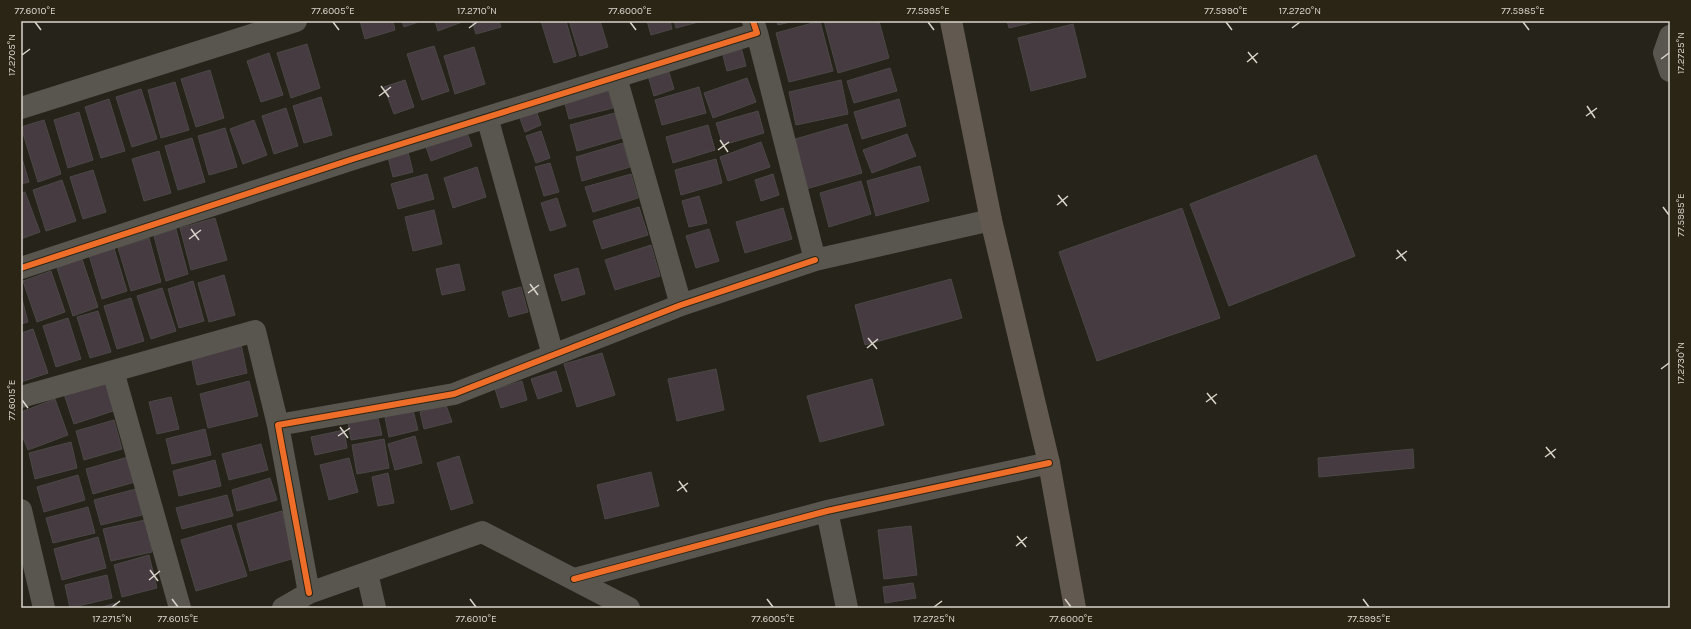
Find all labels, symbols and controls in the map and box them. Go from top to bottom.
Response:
text: 77.6010°E [14,5,56,17]
text: 77.6005°E [311,5,355,17]
text: 17.2710°N [457,5,497,17]
text: 77.6000°E [608,5,652,17]
text: 77.5995°E [906,5,950,17]
text: 77.5990°E [1204,5,1248,17]
text: 17.2720°N [1279,5,1321,17]
text: 77.5985°E [1501,5,1545,17]
text: 17.2725°N [1675,32,1687,74]
text: 17.2705°N [6,34,18,76]
text: 77.5985°E [1675,193,1687,237]
text: 17.2730°N [1675,342,1687,384]
text: 77.6015°E [6,380,18,420]
text: 17.2715°N [92,613,132,625]
text: 77.6015°E [158,613,198,625]
text: 77.6010°E [455,613,497,625]
text: 77.6005°E [751,613,795,625]
text: 17.2725°N [913,613,955,625]
text: 77.6000°E [1049,613,1093,625]
text: 77.5995°E [1347,613,1391,625]

